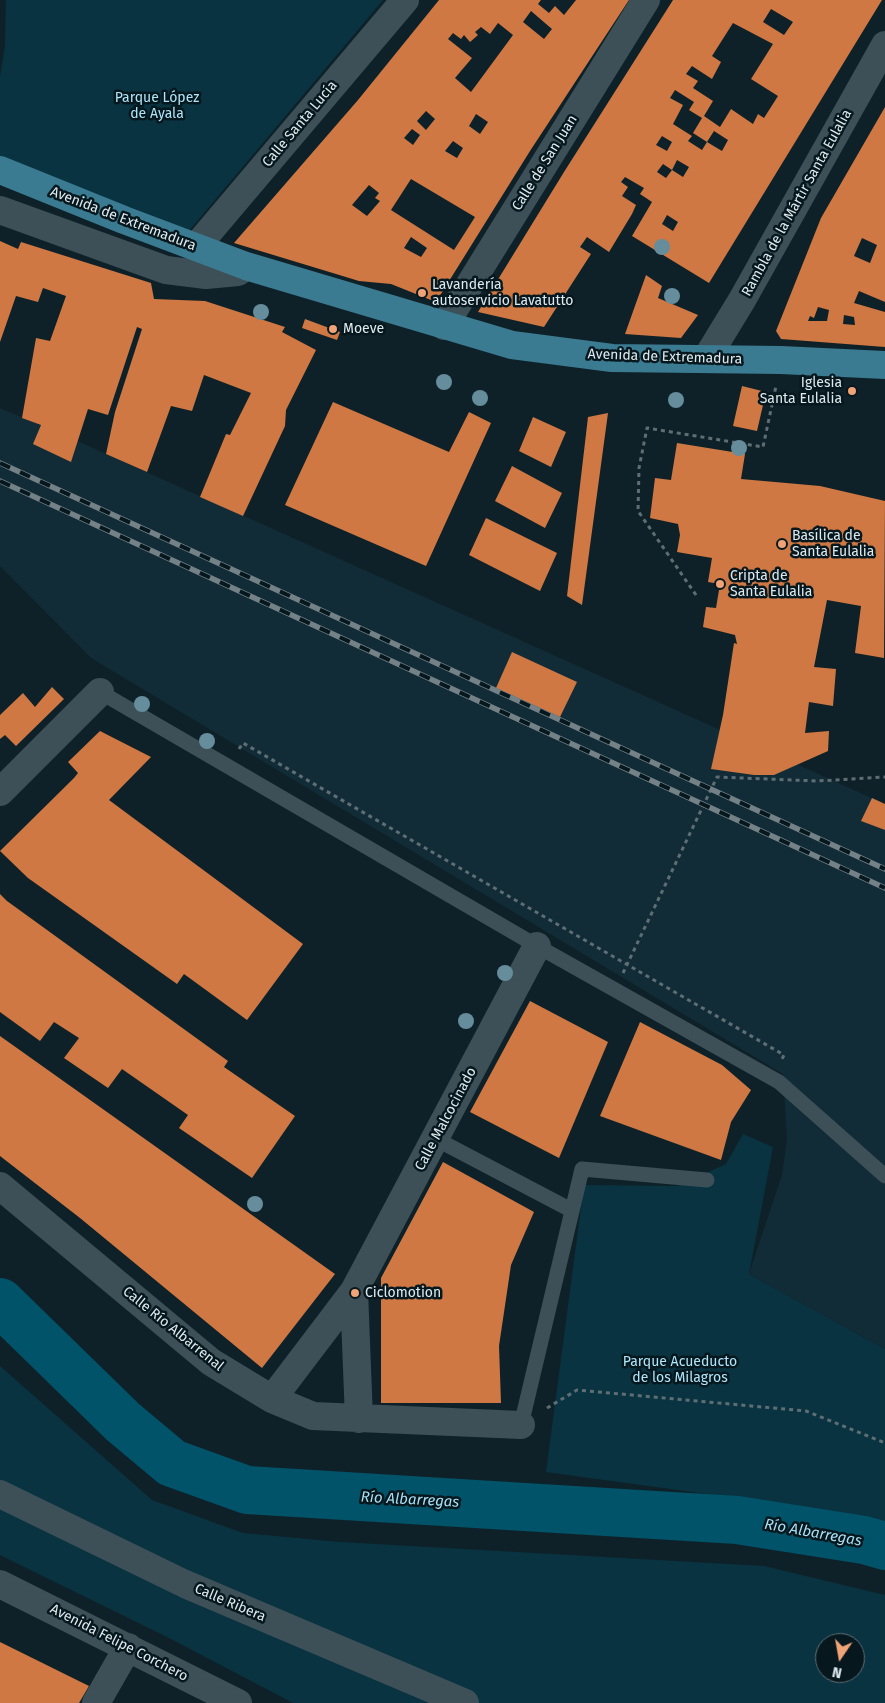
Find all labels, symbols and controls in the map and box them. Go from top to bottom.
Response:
street label: Calle Santa Lucía [259,77,341,171]
park label: Parque López de Ayala [115,90,199,122]
street label: Rambla de la Mártir Santa Eulalia [738,107,856,299]
street label: Calle de San Juan [509,112,581,214]
street label: Avenida de Extremadura [48,183,198,255]
place label: Lavandería autoservicio Lavatutto [432,277,574,310]
marker: Lavandería autoservicio Lavatutto [416,287,428,299]
place label: Moeve [343,321,384,337]
marker: Moeve [327,323,339,335]
street label: Avenida de Extremadura [587,346,743,368]
place label: Iglesia Santa Eulalia [760,375,842,408]
marker: Iglesia Santa Eulalia [846,385,858,397]
place label: Basílica de Santa Eulalia [792,528,874,560]
marker: Basílica de Santa Eulalia [776,538,788,550]
place label: Cripta de Santa Eulalia [730,568,812,600]
marker: Cripta de Santa Eulalia [714,578,726,590]
street label: Calle Malcocinado [412,1064,480,1174]
street label: Calle Río Albarrenal [119,1283,227,1375]
place label: Ciclomotion [365,1285,441,1301]
marker: Ciclomotion [349,1287,361,1299]
park label: Parque Acueducto de los Milagros [623,1354,737,1386]
water label: Río Albarregas [360,1488,460,1512]
water label: Río Albarregas [763,1516,863,1550]
street label: Calle Ribera [192,1581,268,1625]
street label: Avenida Felipe Corchero [47,1601,191,1685]
north arrow [815,1633,865,1683]
text: N [831,1663,843,1681]

